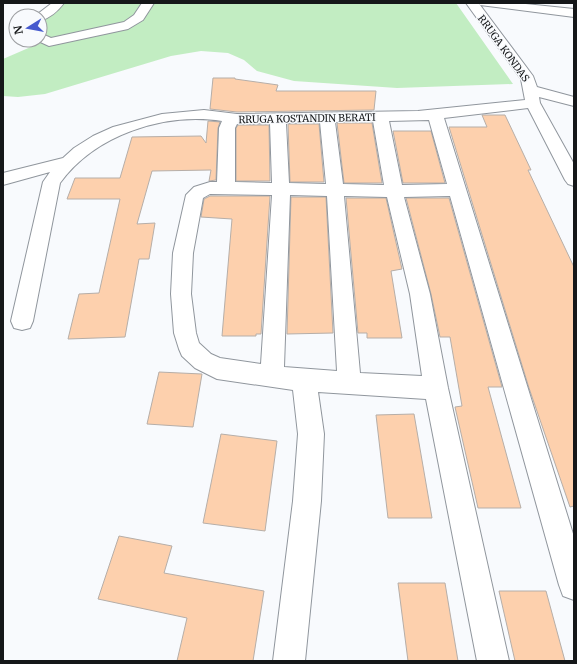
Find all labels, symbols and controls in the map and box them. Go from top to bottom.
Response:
north arrow [8,8,48,48]
street label: RRUGA KONDAS [475,12,532,84]
text: N [10,24,26,36]
street label: RRUGA KOSTANDIN BERATI [238,111,376,126]

